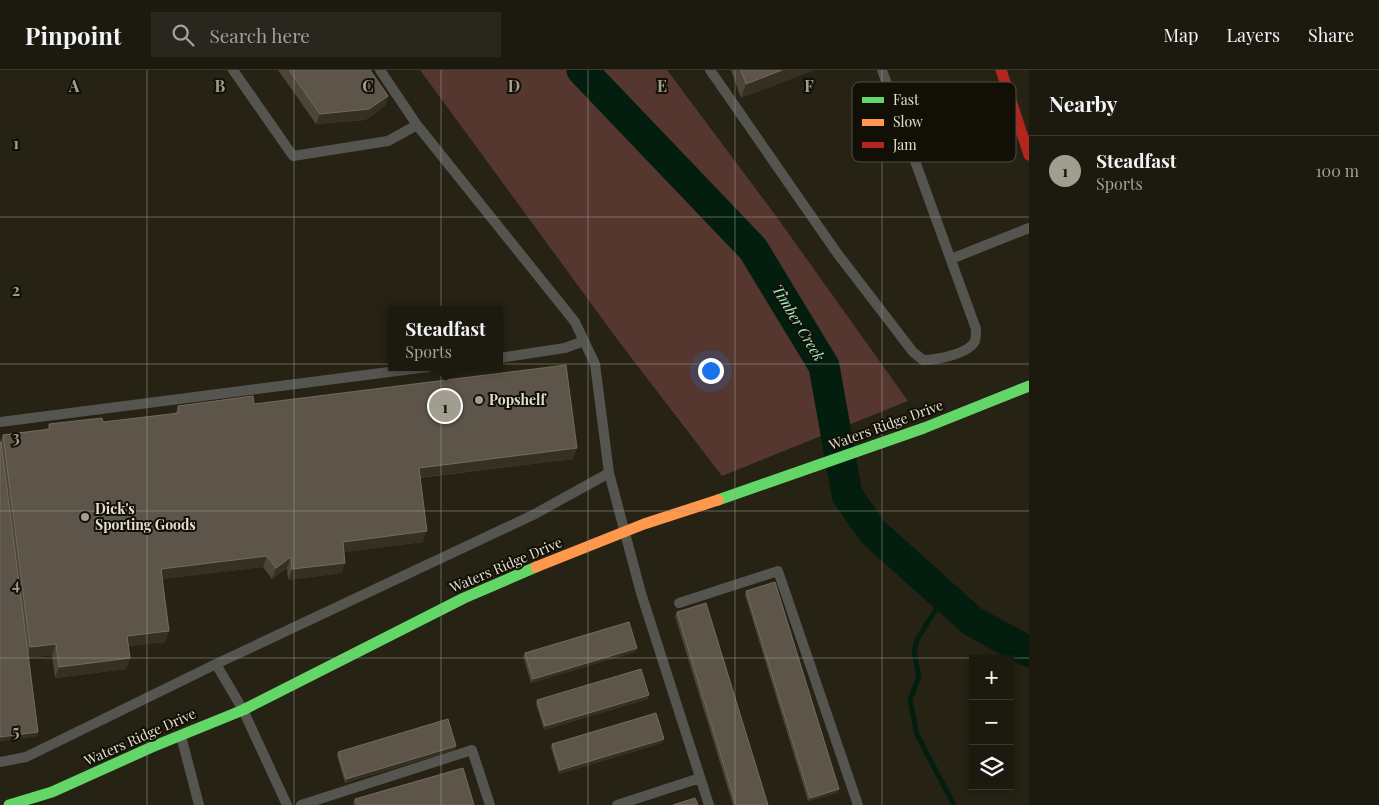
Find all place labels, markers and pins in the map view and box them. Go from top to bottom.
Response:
pin: 1 [429,387,461,425]
place label: Popshelf [489,390,546,409]
marker: Popshelf [473,394,485,406]
place label: Dick's Sporting Goods [95,499,196,534]
marker: Dick's Sporting Goods [79,511,91,523]

